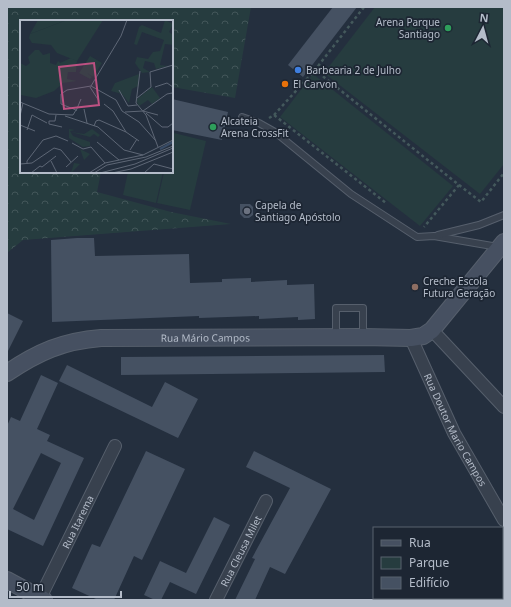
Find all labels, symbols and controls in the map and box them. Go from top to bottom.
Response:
north arrow [463,8,503,48]
text: N [479,10,489,25]
place label: Arena Parque Santiago [376,15,440,41]
inset map [20,20,173,173]
marker: Arena Parque Santiago [443,23,453,33]
place label: Barbearia 2 de Julho [306,63,401,77]
marker: Barbearia 2 de Julho [293,65,303,75]
place label: El Carvon [293,77,337,91]
marker: El Carvon [280,79,290,89]
place label: Alcateia Arena CrossFit [221,114,289,140]
marker: Alcateia Arena CrossFit [208,122,218,132]
place label: Capela de Santiago Apóstolo [255,198,341,224]
marker: Capela de Santiago Apóstolo [242,206,252,216]
place label: Creche Escola Futura Geração [423,274,495,300]
marker: Creche Escola Futura Geração [410,282,420,292]
street label: Rua Mário Campos [161,330,250,345]
street label: Rua Doutor Mario Campos [421,371,490,489]
street label: Rua Itarema [59,493,97,551]
street label: Rua Cleusa Milet [217,513,265,589]
legend [373,527,503,599]
text: Rua [409,534,431,551]
text: Parque [409,554,450,571]
scale bar [10,573,121,599]
text: Edifício [409,574,450,591]
text: 50 m [16,578,44,595]

